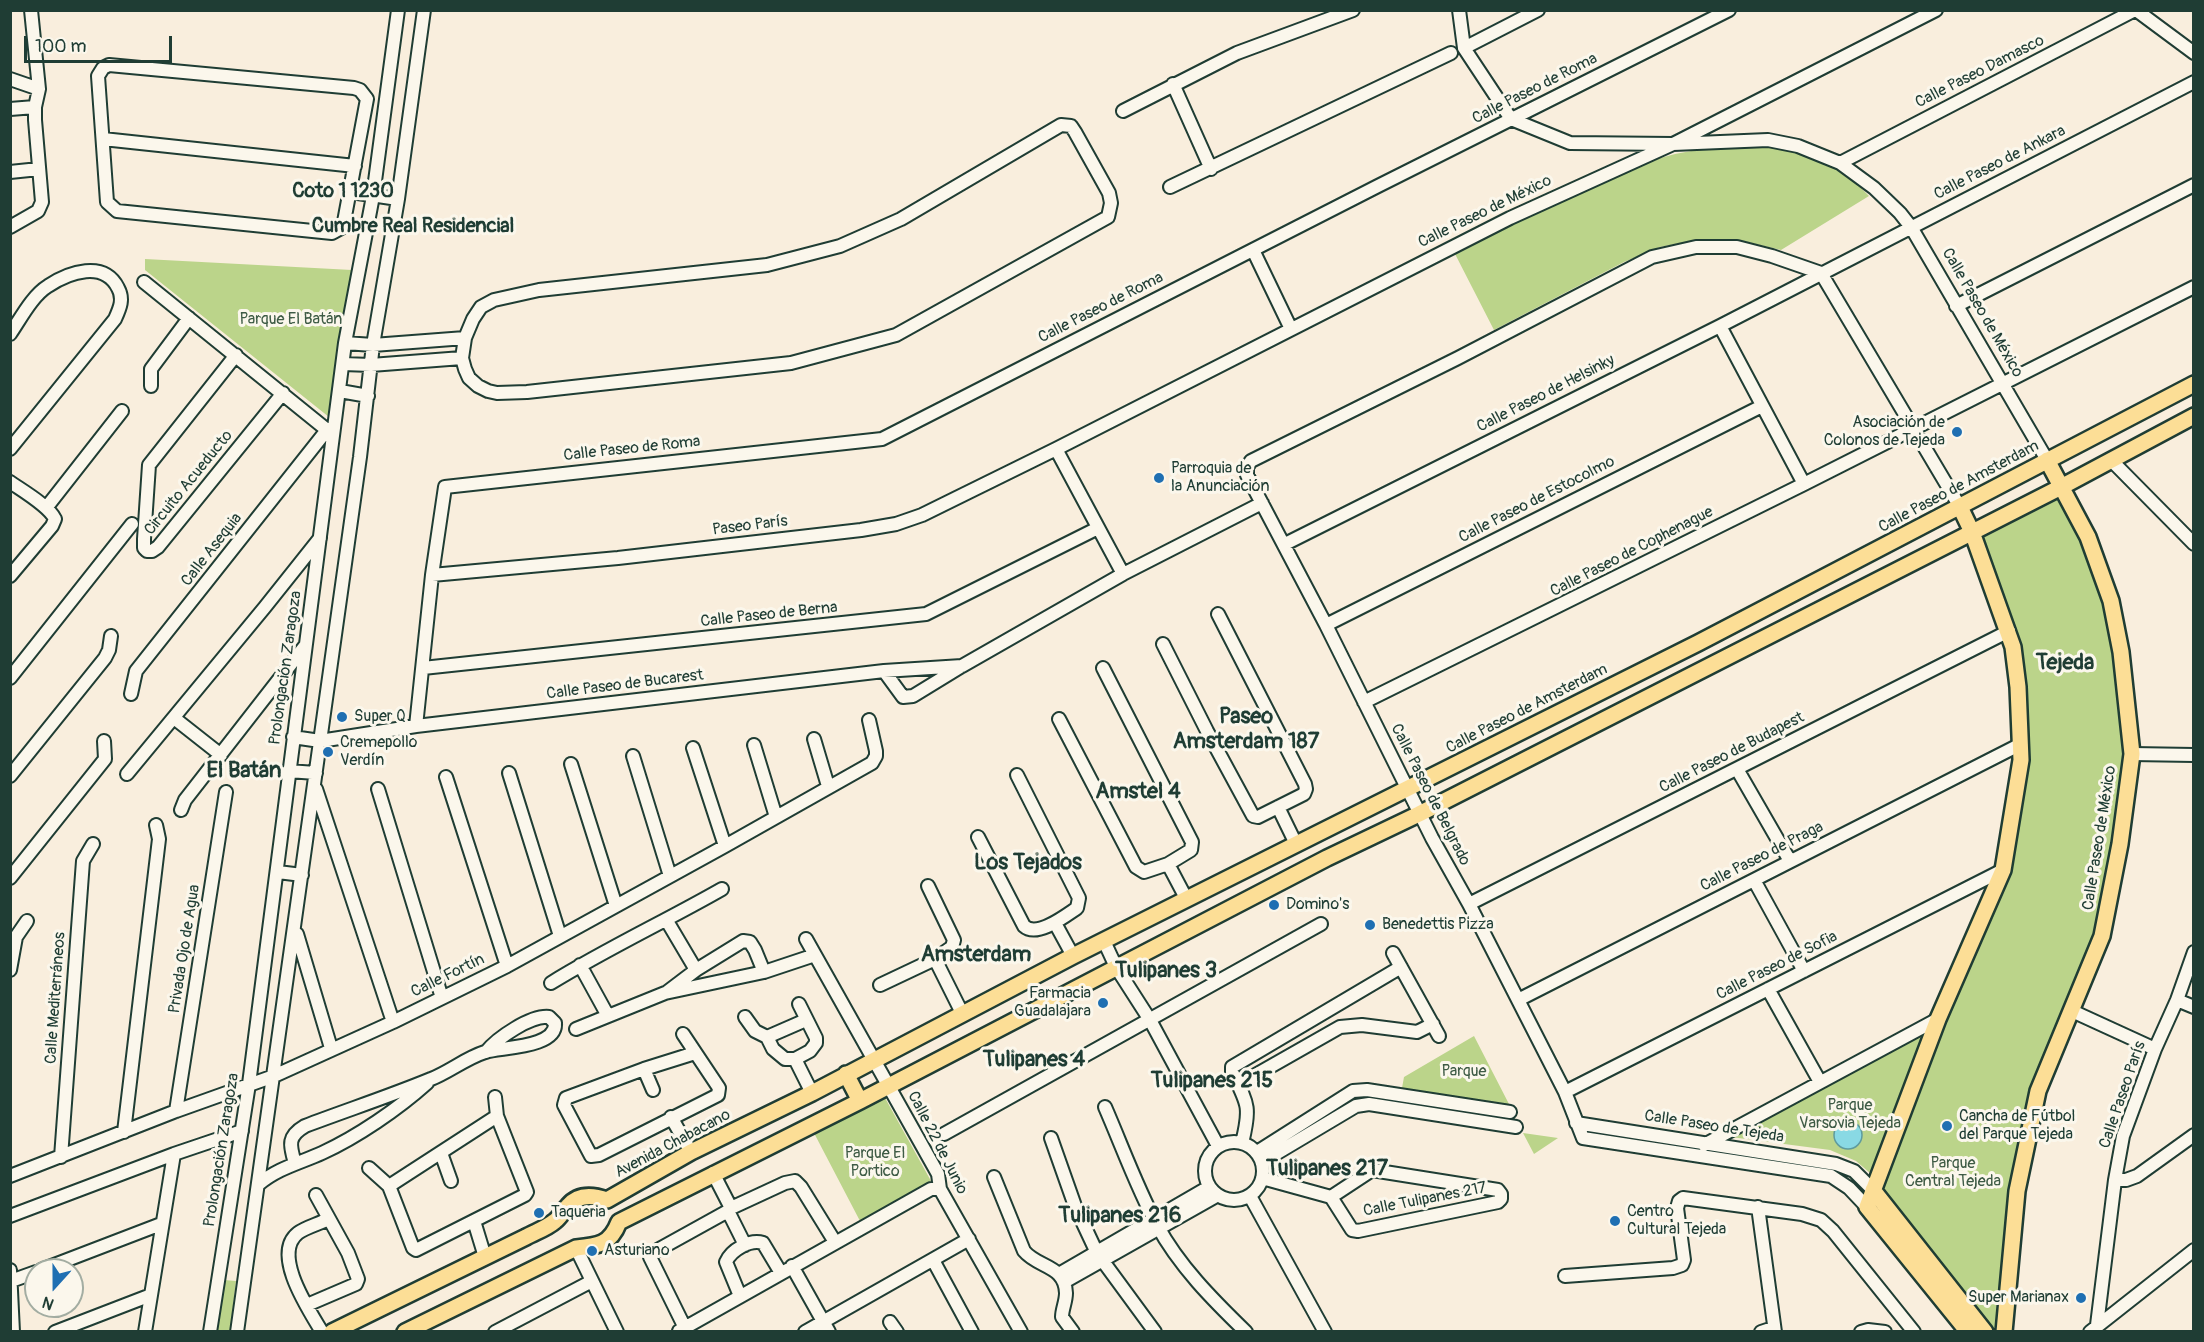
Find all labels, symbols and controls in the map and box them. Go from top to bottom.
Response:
scale bar [27,24,176,62]
street label: Calle Paseo Damasco [1912,31,2048,113]
text: 100 m [35,35,87,58]
street label: Calle Paseo de Roma [1469,49,1601,129]
street label: Calle Paseo de Ankara [1931,122,2069,204]
street label: Calle Paseo de México [1415,171,1555,253]
district label: Coto 1 1230 [292,180,394,204]
district label: Cumbre Real Residencial [312,215,514,239]
street label: Calle Paseo de México [1937,245,2027,381]
street label: Calle Paseo de Roma [1035,268,1167,348]
park label: Parque El Batán [240,310,342,330]
street label: Calle Paseo de Helsinky [1474,351,1618,437]
place label: Asociación de Colonos de Tejeda [1824,413,1945,451]
marker: Asociación de Colonos de Tejeda [1950,425,1964,439]
street label: Circuito Acueducto [141,427,237,539]
street label: Calle Paseo de Roma [563,432,701,466]
street label: Calle Paseo de Amsterdam [1876,437,2042,537]
street label: Calle Paseo de Estocolmo [1456,452,1618,548]
place label: Parroquia de la Anunciación [1171,459,1269,497]
marker: Parroquia de la Anunciación [1152,471,1166,485]
street label: Calle Paseo de Cophenague [1547,503,1717,601]
street label: Calle Asequia [177,510,247,590]
street label: Paseo París [711,512,789,540]
street label: Prolongación Zaragoza [266,590,306,746]
street label: Calle Paseo de Berna [700,598,838,632]
district label: Tejeda [2036,650,2094,676]
street label: Calle Paseo de Amsterdam [1443,660,1611,758]
street label: Calle Paseo de Bucarest [545,666,705,704]
district label: Paseo Amsterdam 187 [1173,704,1319,756]
place label: Super Q [354,707,406,727]
street label: Calle Paseo de Budapest [1656,708,1808,798]
marker: Super Q [335,710,349,724]
street label: Calle Paseo de Belgrado [1386,721,1474,869]
place label: Cremepollo Verdín [340,733,417,771]
marker: Cremepollo Verdín [321,745,335,759]
district label: El Batán [206,758,282,784]
street label: Calle Paseo de México [2079,764,2121,912]
district label: Amstel 4 [1095,779,1181,805]
street label: Calle Paseo de Praga [1697,818,1827,896]
district label: Los Tejados [974,850,1082,876]
street label: Privada Ojo de Agua [165,883,205,1015]
place label: Domino's [1286,895,1349,915]
marker: Domino's [1267,898,1281,912]
place label: Benedettis Pizza [1382,915,1494,935]
marker: Benedettis Pizza [1363,918,1377,932]
street label: Calle Paseo de Sofia [1713,927,1841,1005]
street label: Calle Mediterráneos [42,931,70,1065]
district label: Amsterdam [921,942,1031,968]
street label: Calle Fortín [408,950,488,1002]
district label: Tulipanes 3 [1115,958,1217,984]
place label: Farmacia Guadalajara [1014,984,1091,1022]
marker: Farmacia Guadalajara [1096,996,1110,1010]
street label: Calle Paseo París [2096,1039,2150,1151]
district label: Tulipanes 4 [983,1047,1085,1073]
park label: Parque [1442,1062,1486,1082]
district label: Tulipanes 215 [1151,1068,1273,1094]
street label: Prolongación Zaragoza [200,1072,244,1228]
street label: Calle 22 de Junio [903,1088,971,1198]
park label: Parque Varsovia Tejeda [1799,1096,1901,1134]
street label: Avenida Chabacano [612,1105,734,1183]
street label: Calle Paseo de Tejeda [1643,1106,1785,1148]
place label: Cancha de Fútbol del Parque Tejeda [1959,1107,2075,1145]
marker: Cancha de Fútbol del Parque Tejeda [1940,1119,1954,1133]
park label: Parque El Portico [845,1144,905,1182]
park label: Parque Central Tejeda [1905,1154,2001,1192]
district label: Tulipanes 217 [1266,1156,1388,1182]
street label: Calle Tulipanes 217 [1362,1179,1488,1221]
place label: Centro Cultural Tejeda [1627,1202,1726,1240]
place label: Taqueria [551,1203,606,1223]
district label: Tulipanes 216 [1058,1203,1182,1229]
marker: Taqueria [532,1206,546,1220]
marker: Centro Cultural Tejeda [1608,1214,1622,1228]
place label: Asturiano [604,1241,670,1261]
marker: Asturiano [585,1244,599,1258]
north arrow [24,1258,84,1318]
place label: Super Marianax [1968,1288,2069,1308]
marker: Super Marianax [2074,1291,2088,1305]
text: N [40,1292,57,1314]

